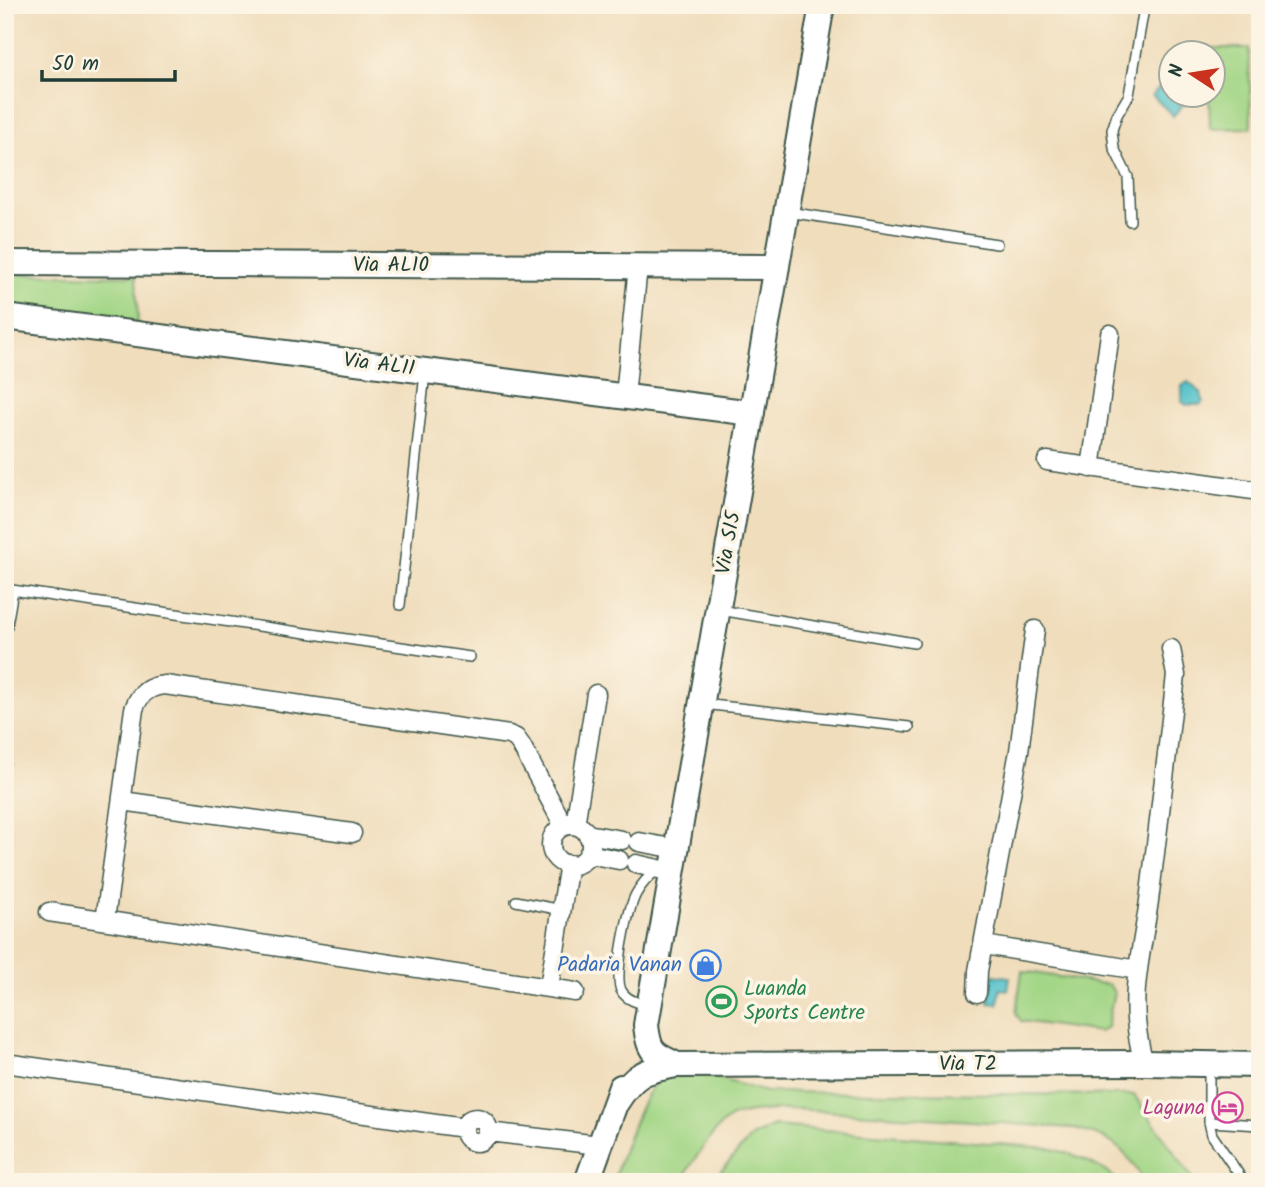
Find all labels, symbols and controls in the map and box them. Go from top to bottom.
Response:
scale bar [42,38,175,82]
north arrow [1156,38,1226,108]
text: 50 m [52,48,99,81]
text: N [1161,62,1193,80]
street label: Via AL10 [353,249,429,282]
street label: Via AL11 [341,344,417,386]
street label: Via S15 [707,507,751,577]
shop icon: Padaria Vanan [688,948,722,982]
place label: Padaria Vanan [557,949,682,982]
place label: Luanda Sports Centre [744,973,865,1030]
sports icon: Luanda Sports Centre [704,984,738,1018]
street label: Via T2 [939,1048,997,1081]
hotel icon: Laguna [1211,1091,1245,1125]
place label: Laguna [1143,1092,1205,1125]

